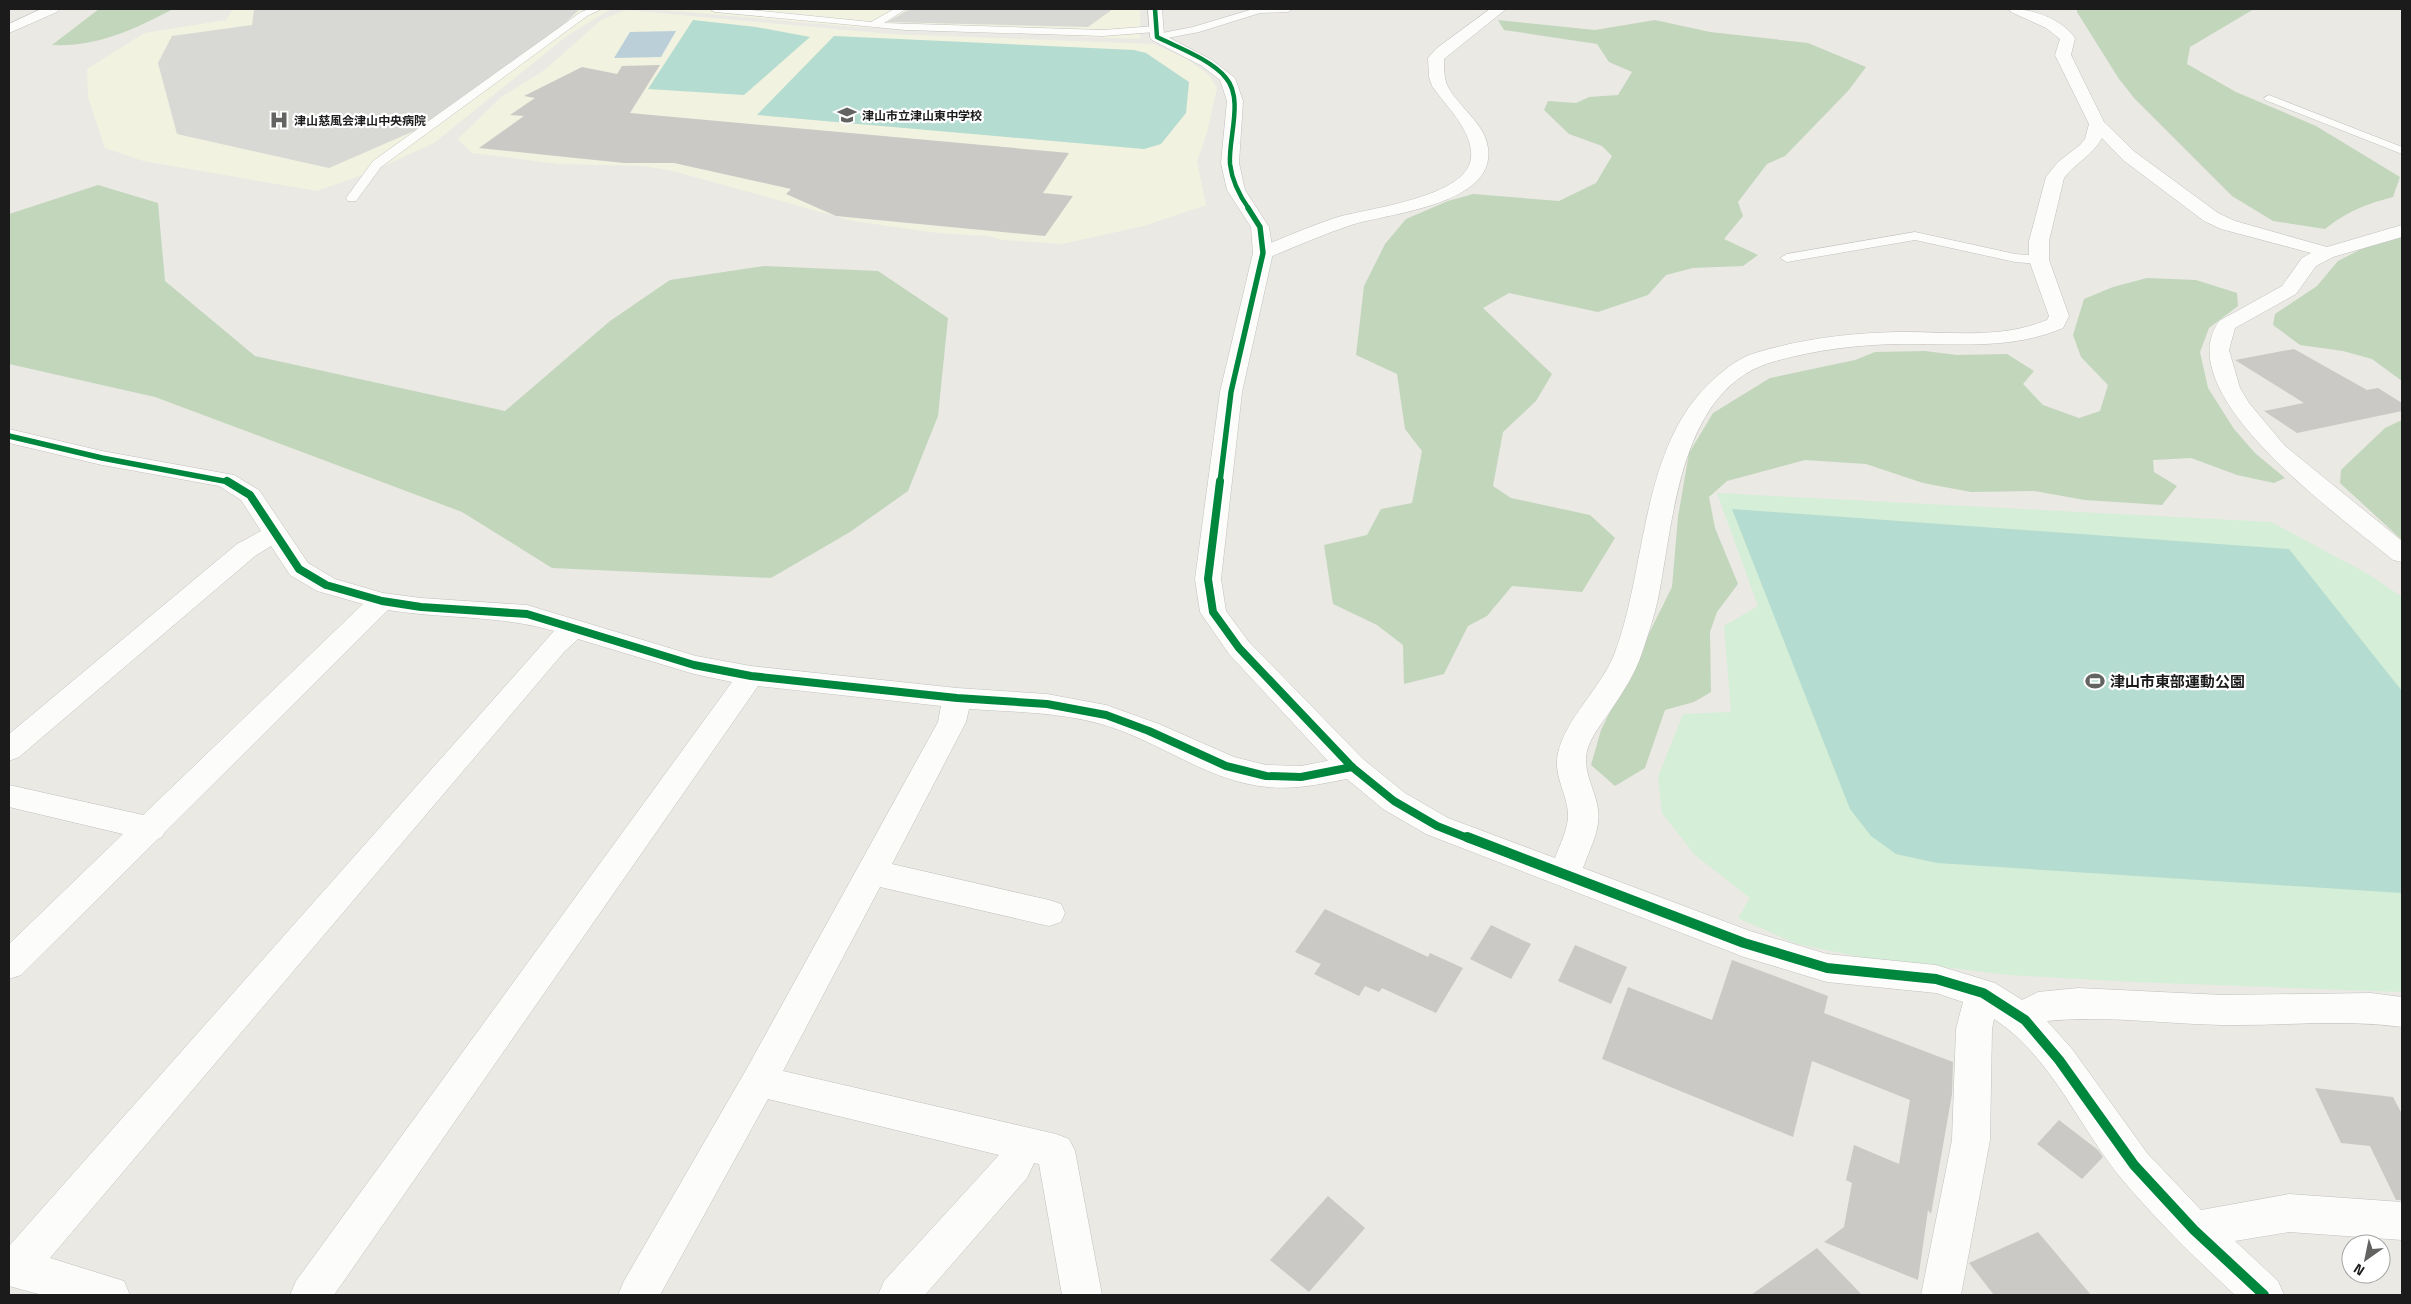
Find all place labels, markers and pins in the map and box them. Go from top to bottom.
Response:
school or university icon: 津山市立津山東中学校 [836,104,858,126]
place label: 津山市立津山東中学校 [862,106,982,125]
hospital icon: 津山慈風会津山中央病院 [268,109,290,131]
place label: 津山慈風会津山中央病院 [294,111,426,130]
sports icon: 津山市東部運動公園 [2084,670,2106,692]
place label: 津山市東部運動公園 [2110,670,2245,693]

